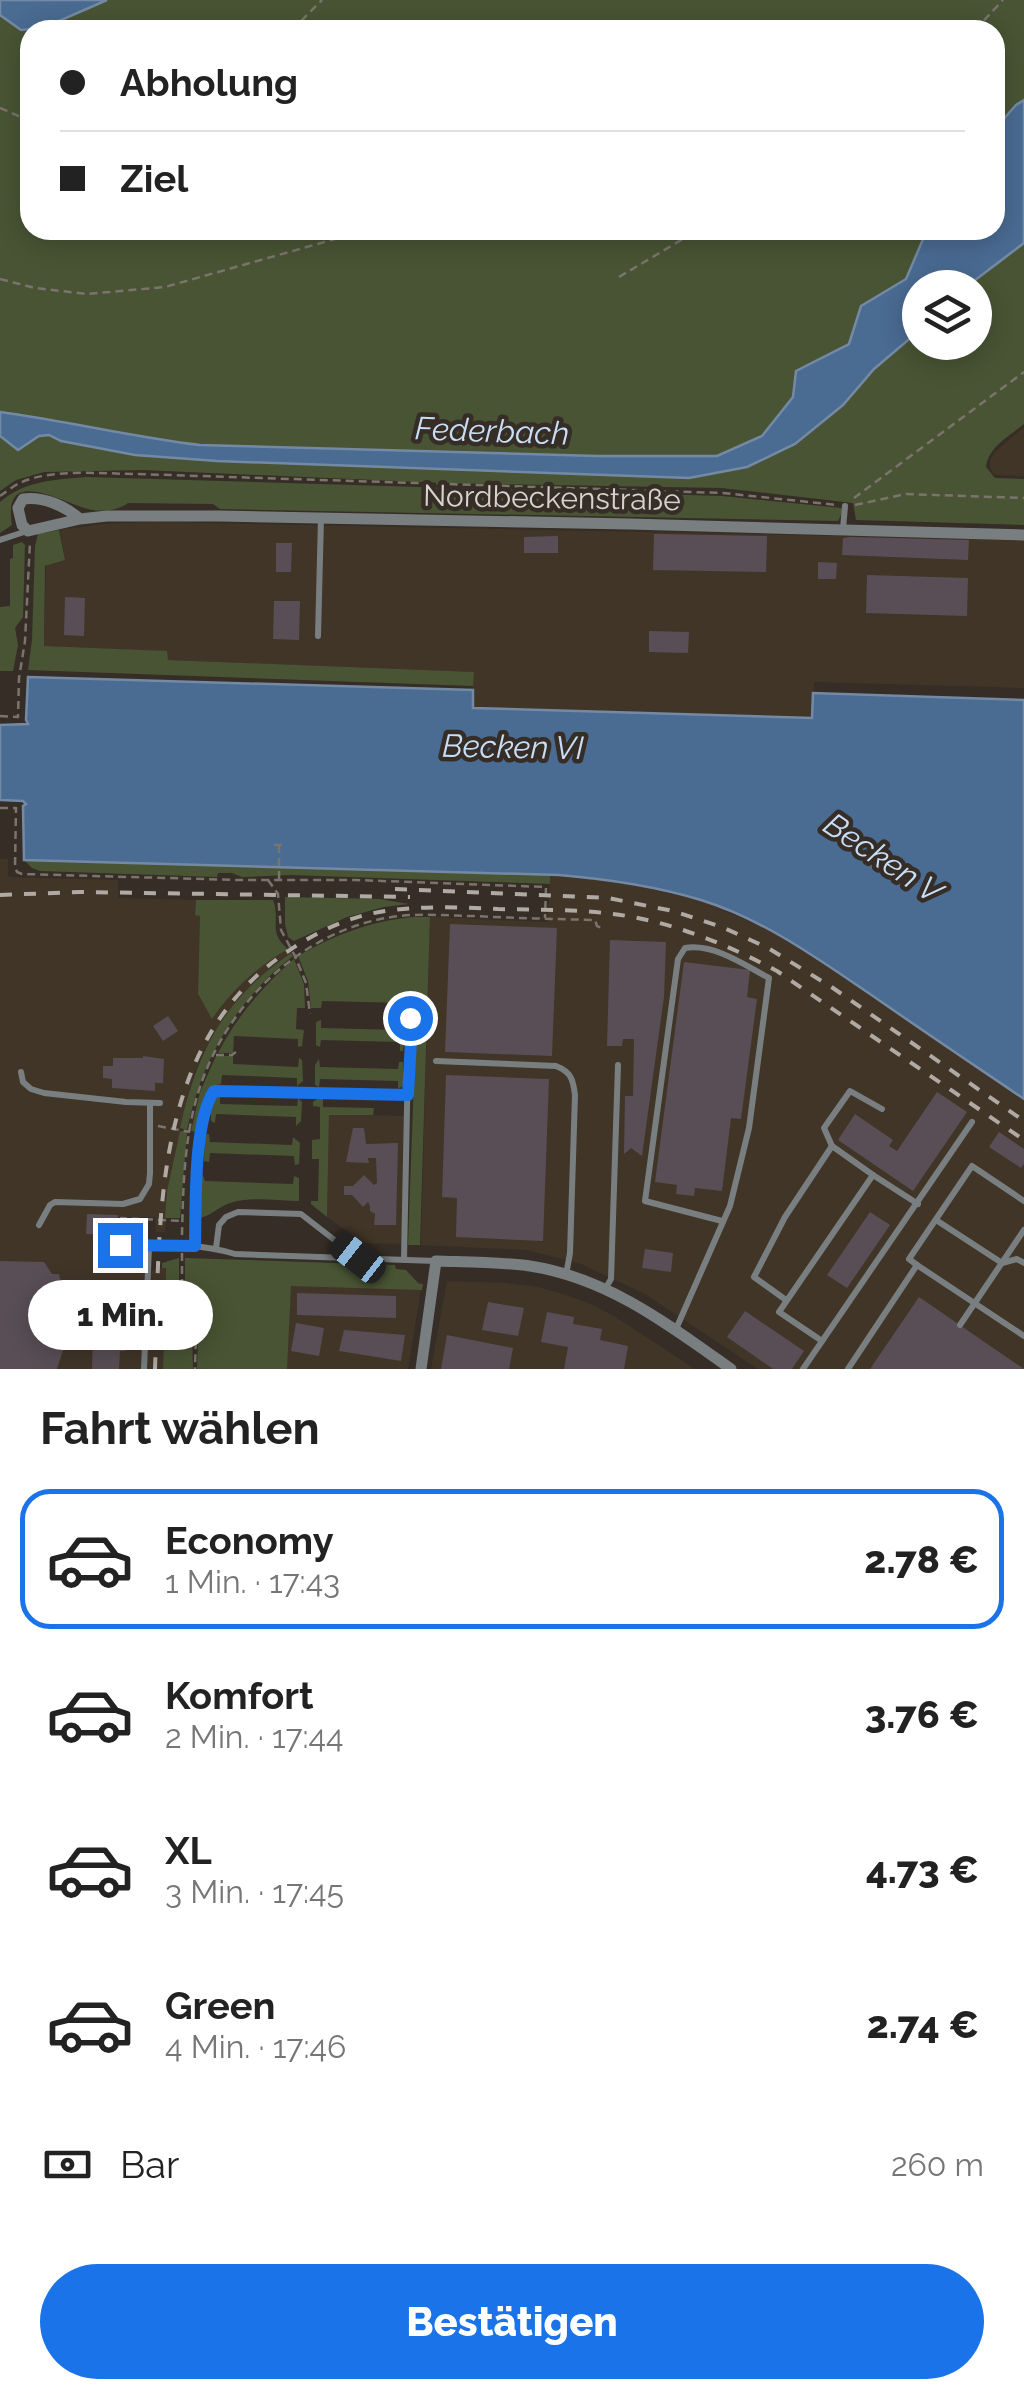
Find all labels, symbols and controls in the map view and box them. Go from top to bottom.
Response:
text: Abholung [120,60,298,105]
text: Ziel [120,156,188,201]
map controls [902,270,992,360]
button: layers [902,270,992,360]
water label: Federbach [414,409,570,452]
street label: Nordbeckenstraße [423,478,681,517]
water label: Becken VI [442,727,584,766]
water label: Becken V [817,805,951,912]
route start [388,996,433,1041]
route end [98,1223,143,1268]
car [325,1228,391,1288]
callout: 1 Min. [28,1280,212,1350]
text: 1 Min. [77,1296,164,1333]
text: Fahrt wählen [40,1402,320,1455]
icon: car [45,1514,135,1604]
text: Economy [165,1518,334,1563]
text: 2.78 € [864,1537,979,1582]
text: 1 Min. · 17:43 [165,1563,340,1600]
icon: car [45,1669,135,1759]
text: Komfort [165,1673,314,1718]
text: 3.76 € [865,1692,979,1737]
text: 2 Min. · 17:44 [165,1718,344,1755]
icon: car [45,1824,135,1914]
text: XL [165,1828,212,1873]
text: 4.73 € [866,1847,979,1892]
text: 3 Min. · 17:45 [165,1873,344,1910]
icon: car [45,1979,135,2069]
text: Green [165,1983,275,2028]
text: 2.74 € [867,2002,979,2047]
text: 4 Min. · 17:46 [165,2028,346,2065]
icon: cash [40,2137,95,2192]
text: Bar [120,2142,179,2187]
text: 260 m [891,2146,984,2183]
button: Bestätigen [40,2264,984,2379]

